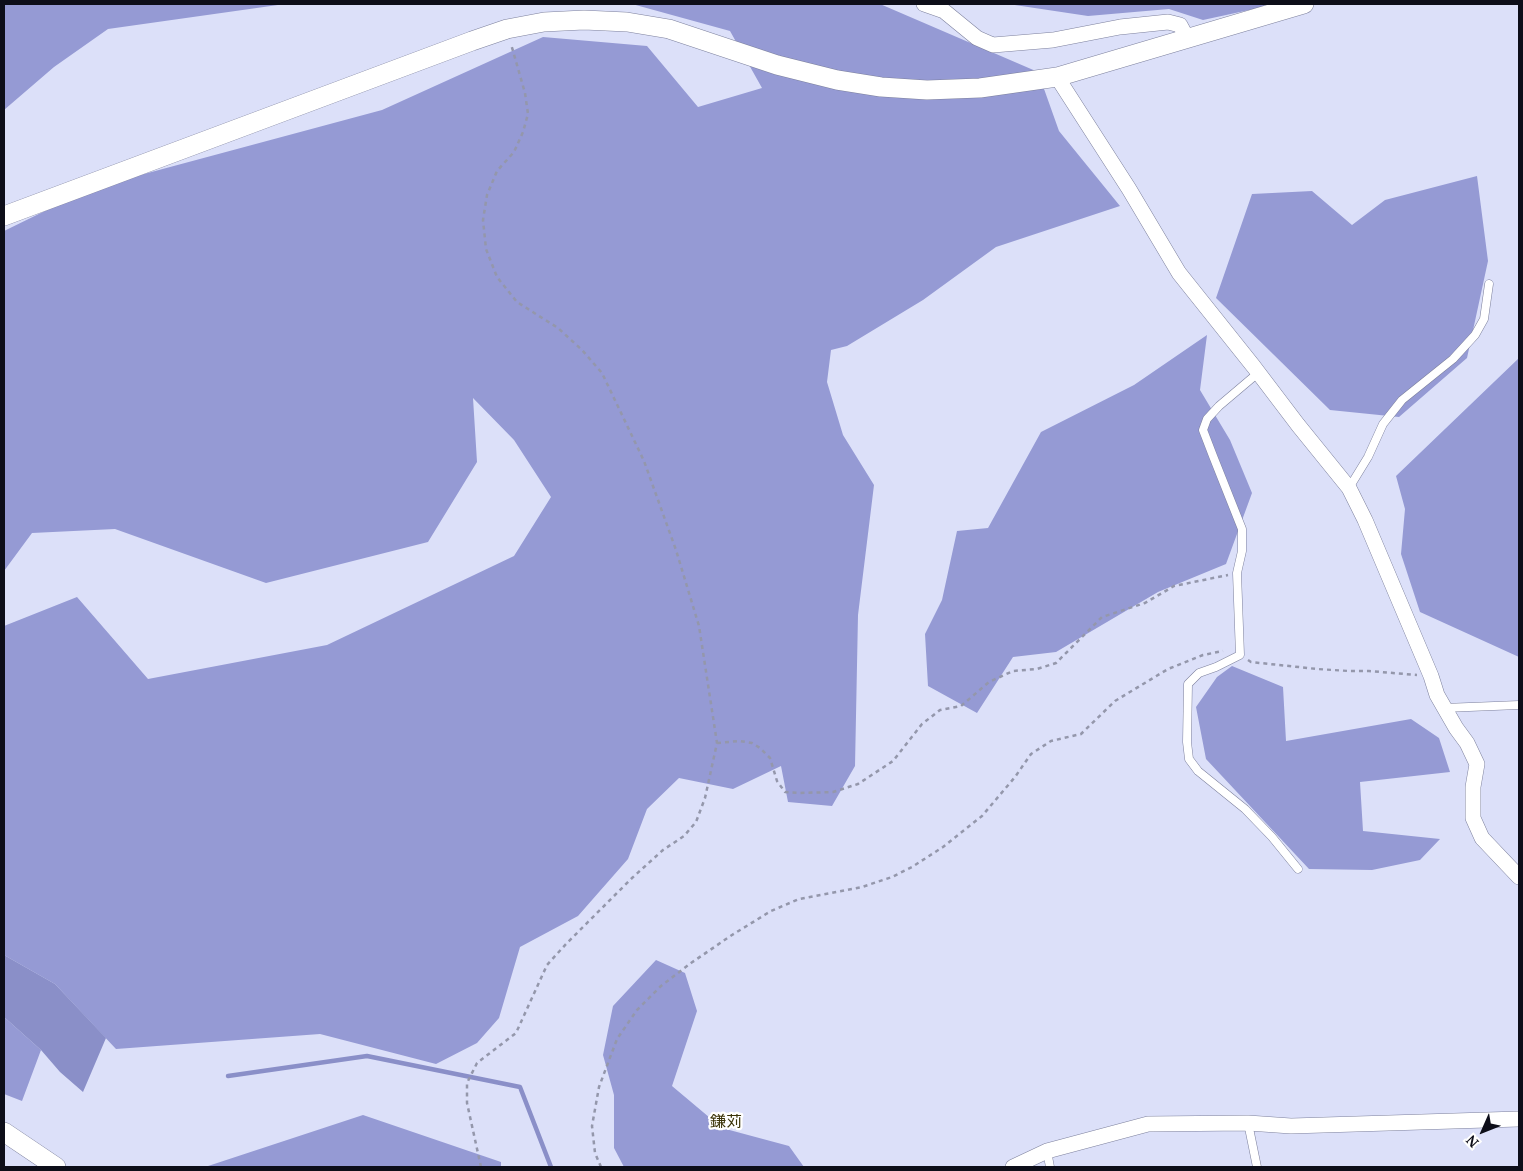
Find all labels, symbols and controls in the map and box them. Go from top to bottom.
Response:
north arrow [1458,1106,1508,1156]
district label: 鎌苅 [710,1112,742,1132]
text: N [1461,1131,1482,1152]

